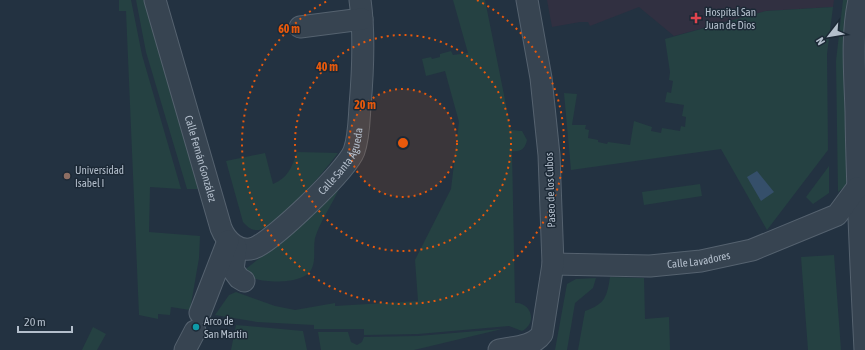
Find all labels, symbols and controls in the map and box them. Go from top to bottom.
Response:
place label: Hospital San Juan de Dios [705,6,756,31]
marker: Hospital San Juan de Dios [690,12,702,24]
north arrow [809,16,849,56]
text: 60 m [278,22,300,36]
text: N [814,35,827,47]
text: 40 m [315,60,338,74]
text: 20 m [354,98,376,112]
street label: Calle Fernán González [183,114,219,203]
street label: Calle Santa Águeda [316,127,365,197]
centre of rings [396,136,410,150]
street label: Paseo de los Cubos [543,152,557,228]
place label: Universidad Isabel I [75,164,124,189]
marker: Universidad Isabel I [62,171,72,181]
street label: Calle Lavadores [666,249,731,270]
scale bar [18,308,72,334]
text: 20 m [24,315,46,329]
place label: Arco de San Martín [204,315,247,340]
marker: Arco de San Martín [191,322,201,332]

